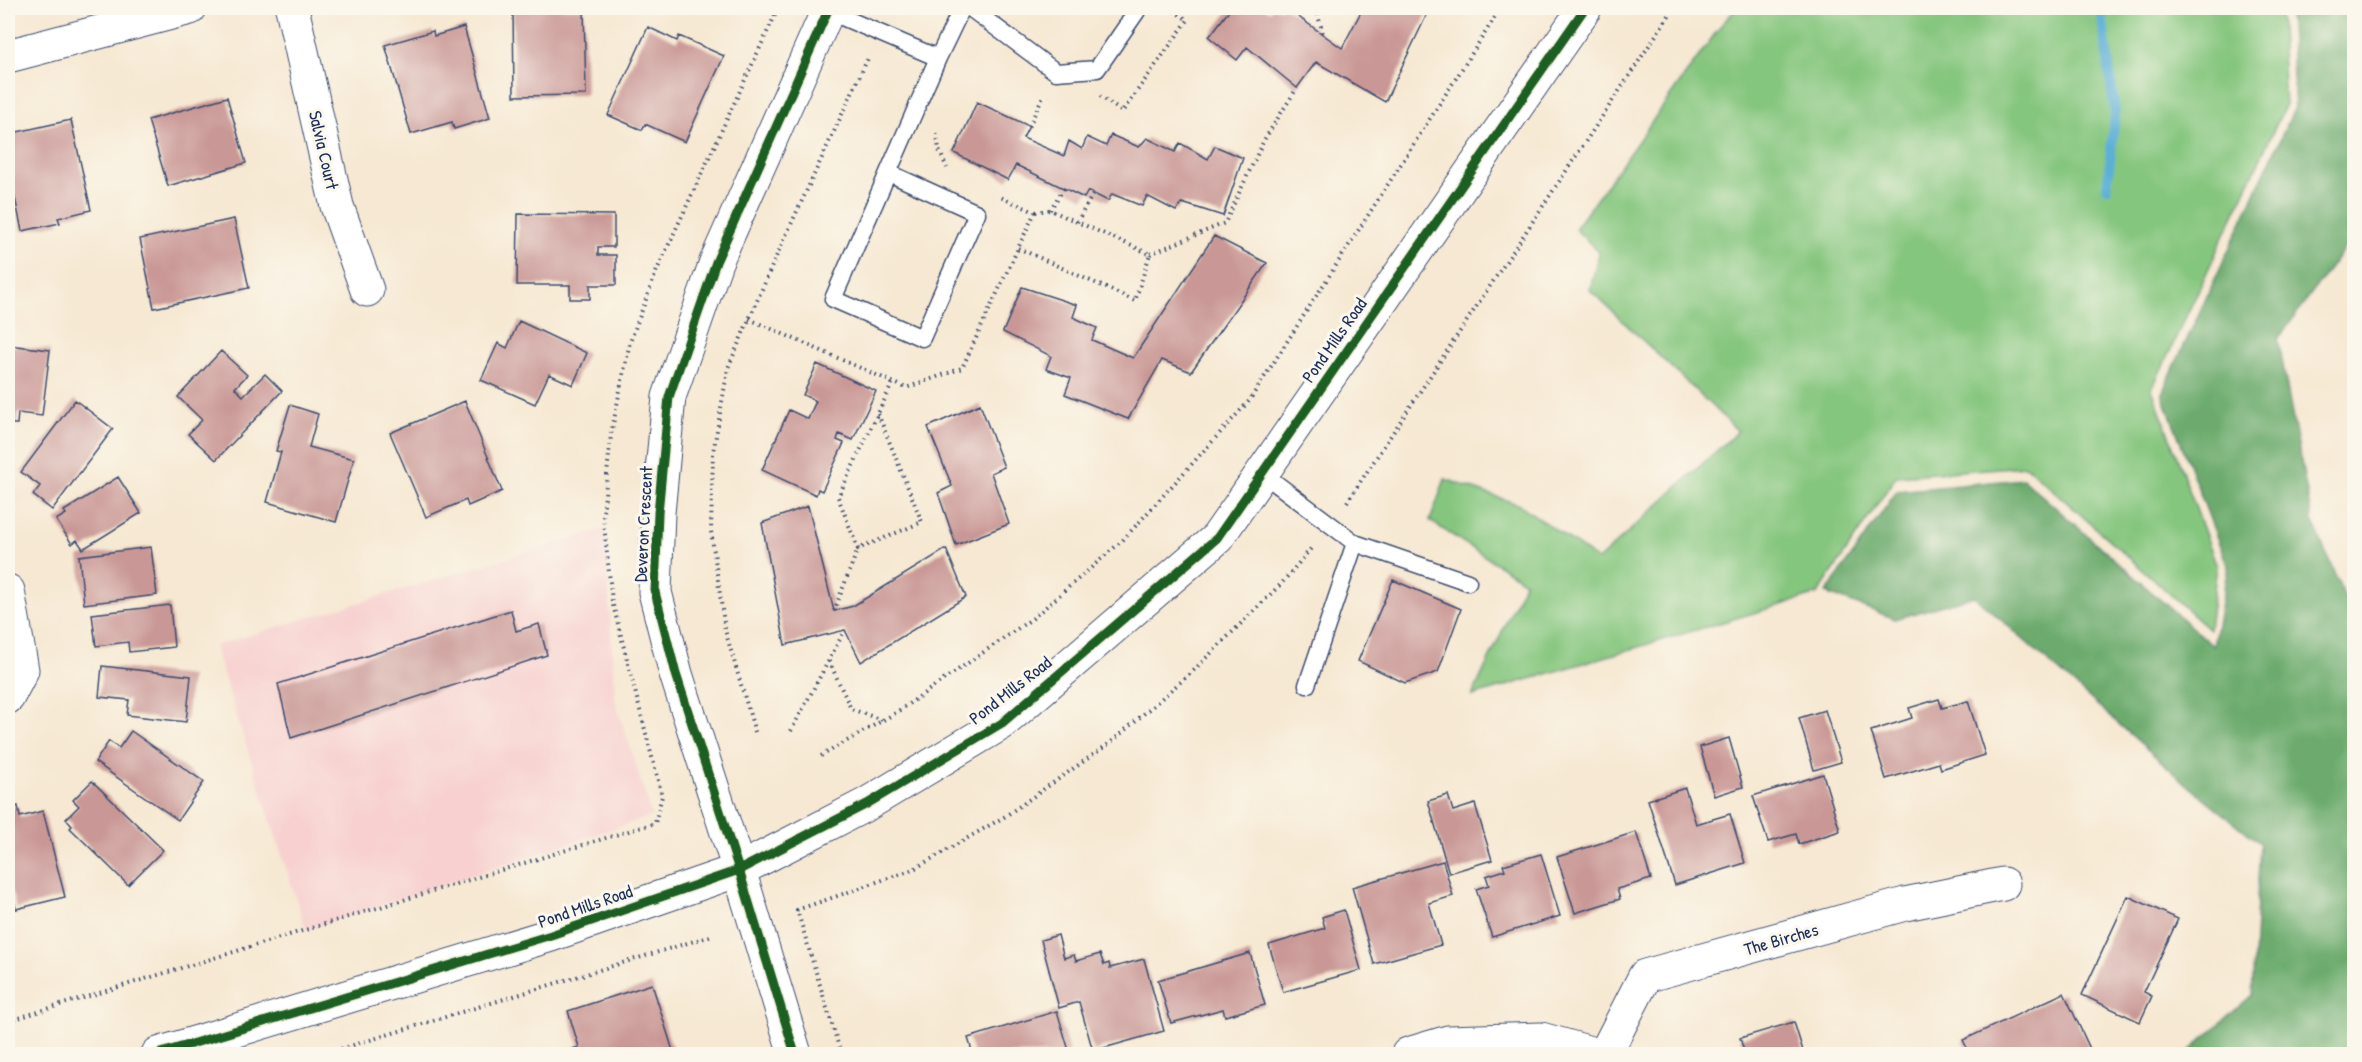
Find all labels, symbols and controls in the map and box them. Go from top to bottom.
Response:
street label: Salvia Court [303,108,345,193]
street label: Pond Mills Road [1296,293,1372,387]
street label: Deveron Crescent [627,465,659,583]
street label: Pond Mills Road [964,650,1056,730]
street label: Pond Mills Road [534,878,636,934]
street label: The Birches [1741,916,1821,961]

